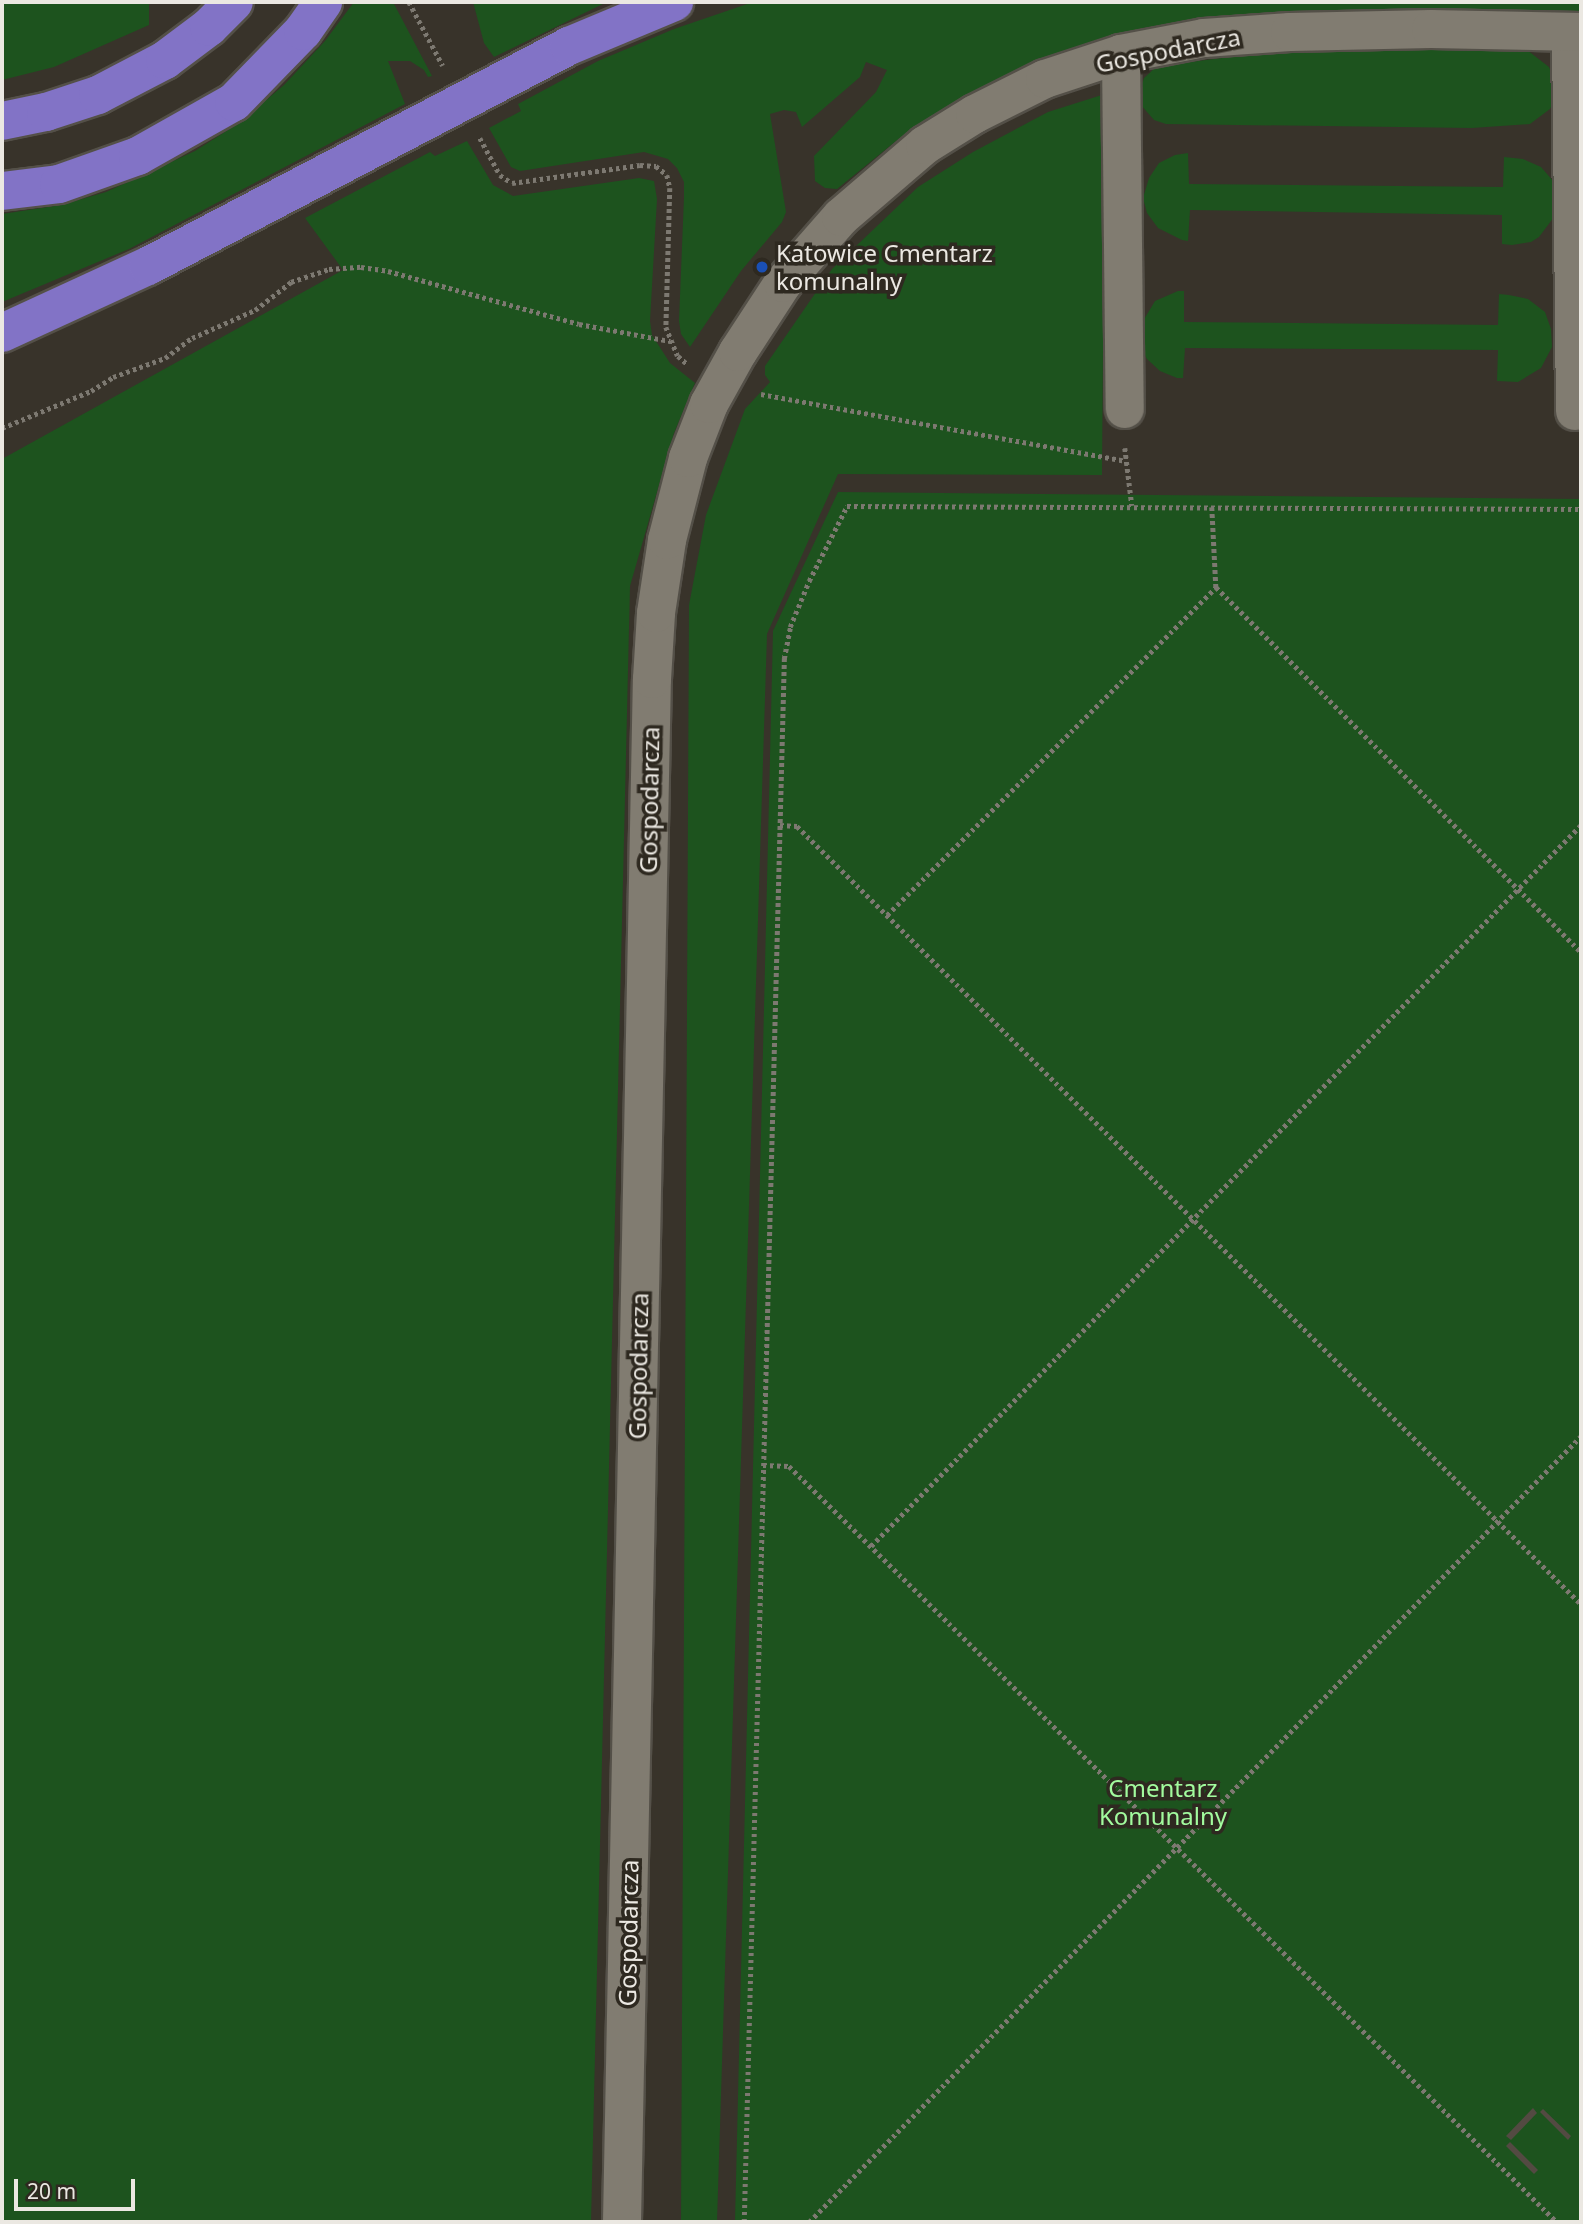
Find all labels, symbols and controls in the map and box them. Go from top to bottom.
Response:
street label: Gospodarcza [1093,22,1243,78]
place label: Katowice Cmentarz komunalny [776,239,993,295]
marker: Katowice Cmentarz komunalny [754,259,770,275]
street label: Gospodarcza [633,726,665,874]
street label: Gospodarcza [622,1292,654,1440]
park label: Cmentarz Komunalny [1099,1774,1227,1830]
street label: Gospodarcza [612,1859,644,2007]
scale bar [18,2164,138,2208]
text: 20 m [27,2177,76,2205]

